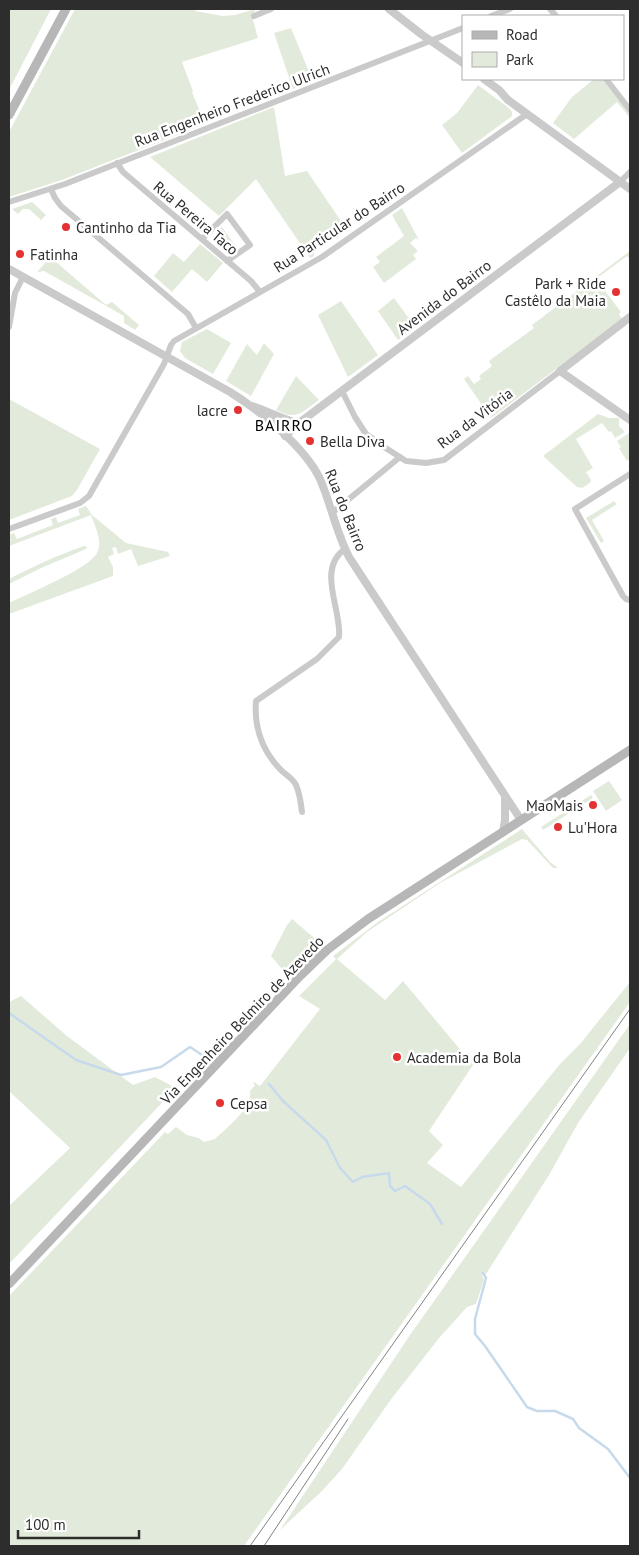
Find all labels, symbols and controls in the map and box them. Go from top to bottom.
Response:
legend [462,15,624,80]
text: Road [506,25,538,44]
text: Park [506,50,534,69]
street label: Rua Engenheiro Frederico Ulrich [132,59,332,151]
street label: Rua Pereira Taco [150,177,242,259]
street label: Rua Particular do Bairro [270,177,408,277]
place label: Cantinho da Tia [76,218,176,237]
marker: Cantinho da Tia [60,221,72,233]
place label: Fatinha [30,245,78,264]
marker: Fatinha [14,248,26,260]
street label: Avenida do Bairro [393,255,495,339]
place label: Park + Ride Castêlo da Maia [505,274,606,310]
marker: Park + Ride Castêlo da Maia [610,286,622,298]
street label: Rua da Vitória [434,384,516,452]
place label: lacre [197,401,228,420]
marker: lacre [232,404,244,416]
district label: BAIRRO [255,415,313,435]
place label: Bella Diva [320,432,385,451]
marker: Bella Diva [304,435,316,447]
street label: Rua do Bairro [321,466,371,554]
place label: MaoMais [526,796,583,815]
marker: MaoMais [587,799,599,811]
place label: Lu'Hora [568,818,617,837]
marker: Lu'Hora [552,821,564,833]
street label: Via Engenheiro Belmiro de Azevedo [155,932,328,1109]
place label: Academia da Bola [407,1048,521,1067]
marker: Academia da Bola [391,1051,403,1063]
place label: Cepsa [230,1094,268,1113]
marker: Cepsa [214,1097,226,1109]
scale bar [18,1508,139,1540]
text: 100 m [25,1515,66,1534]

